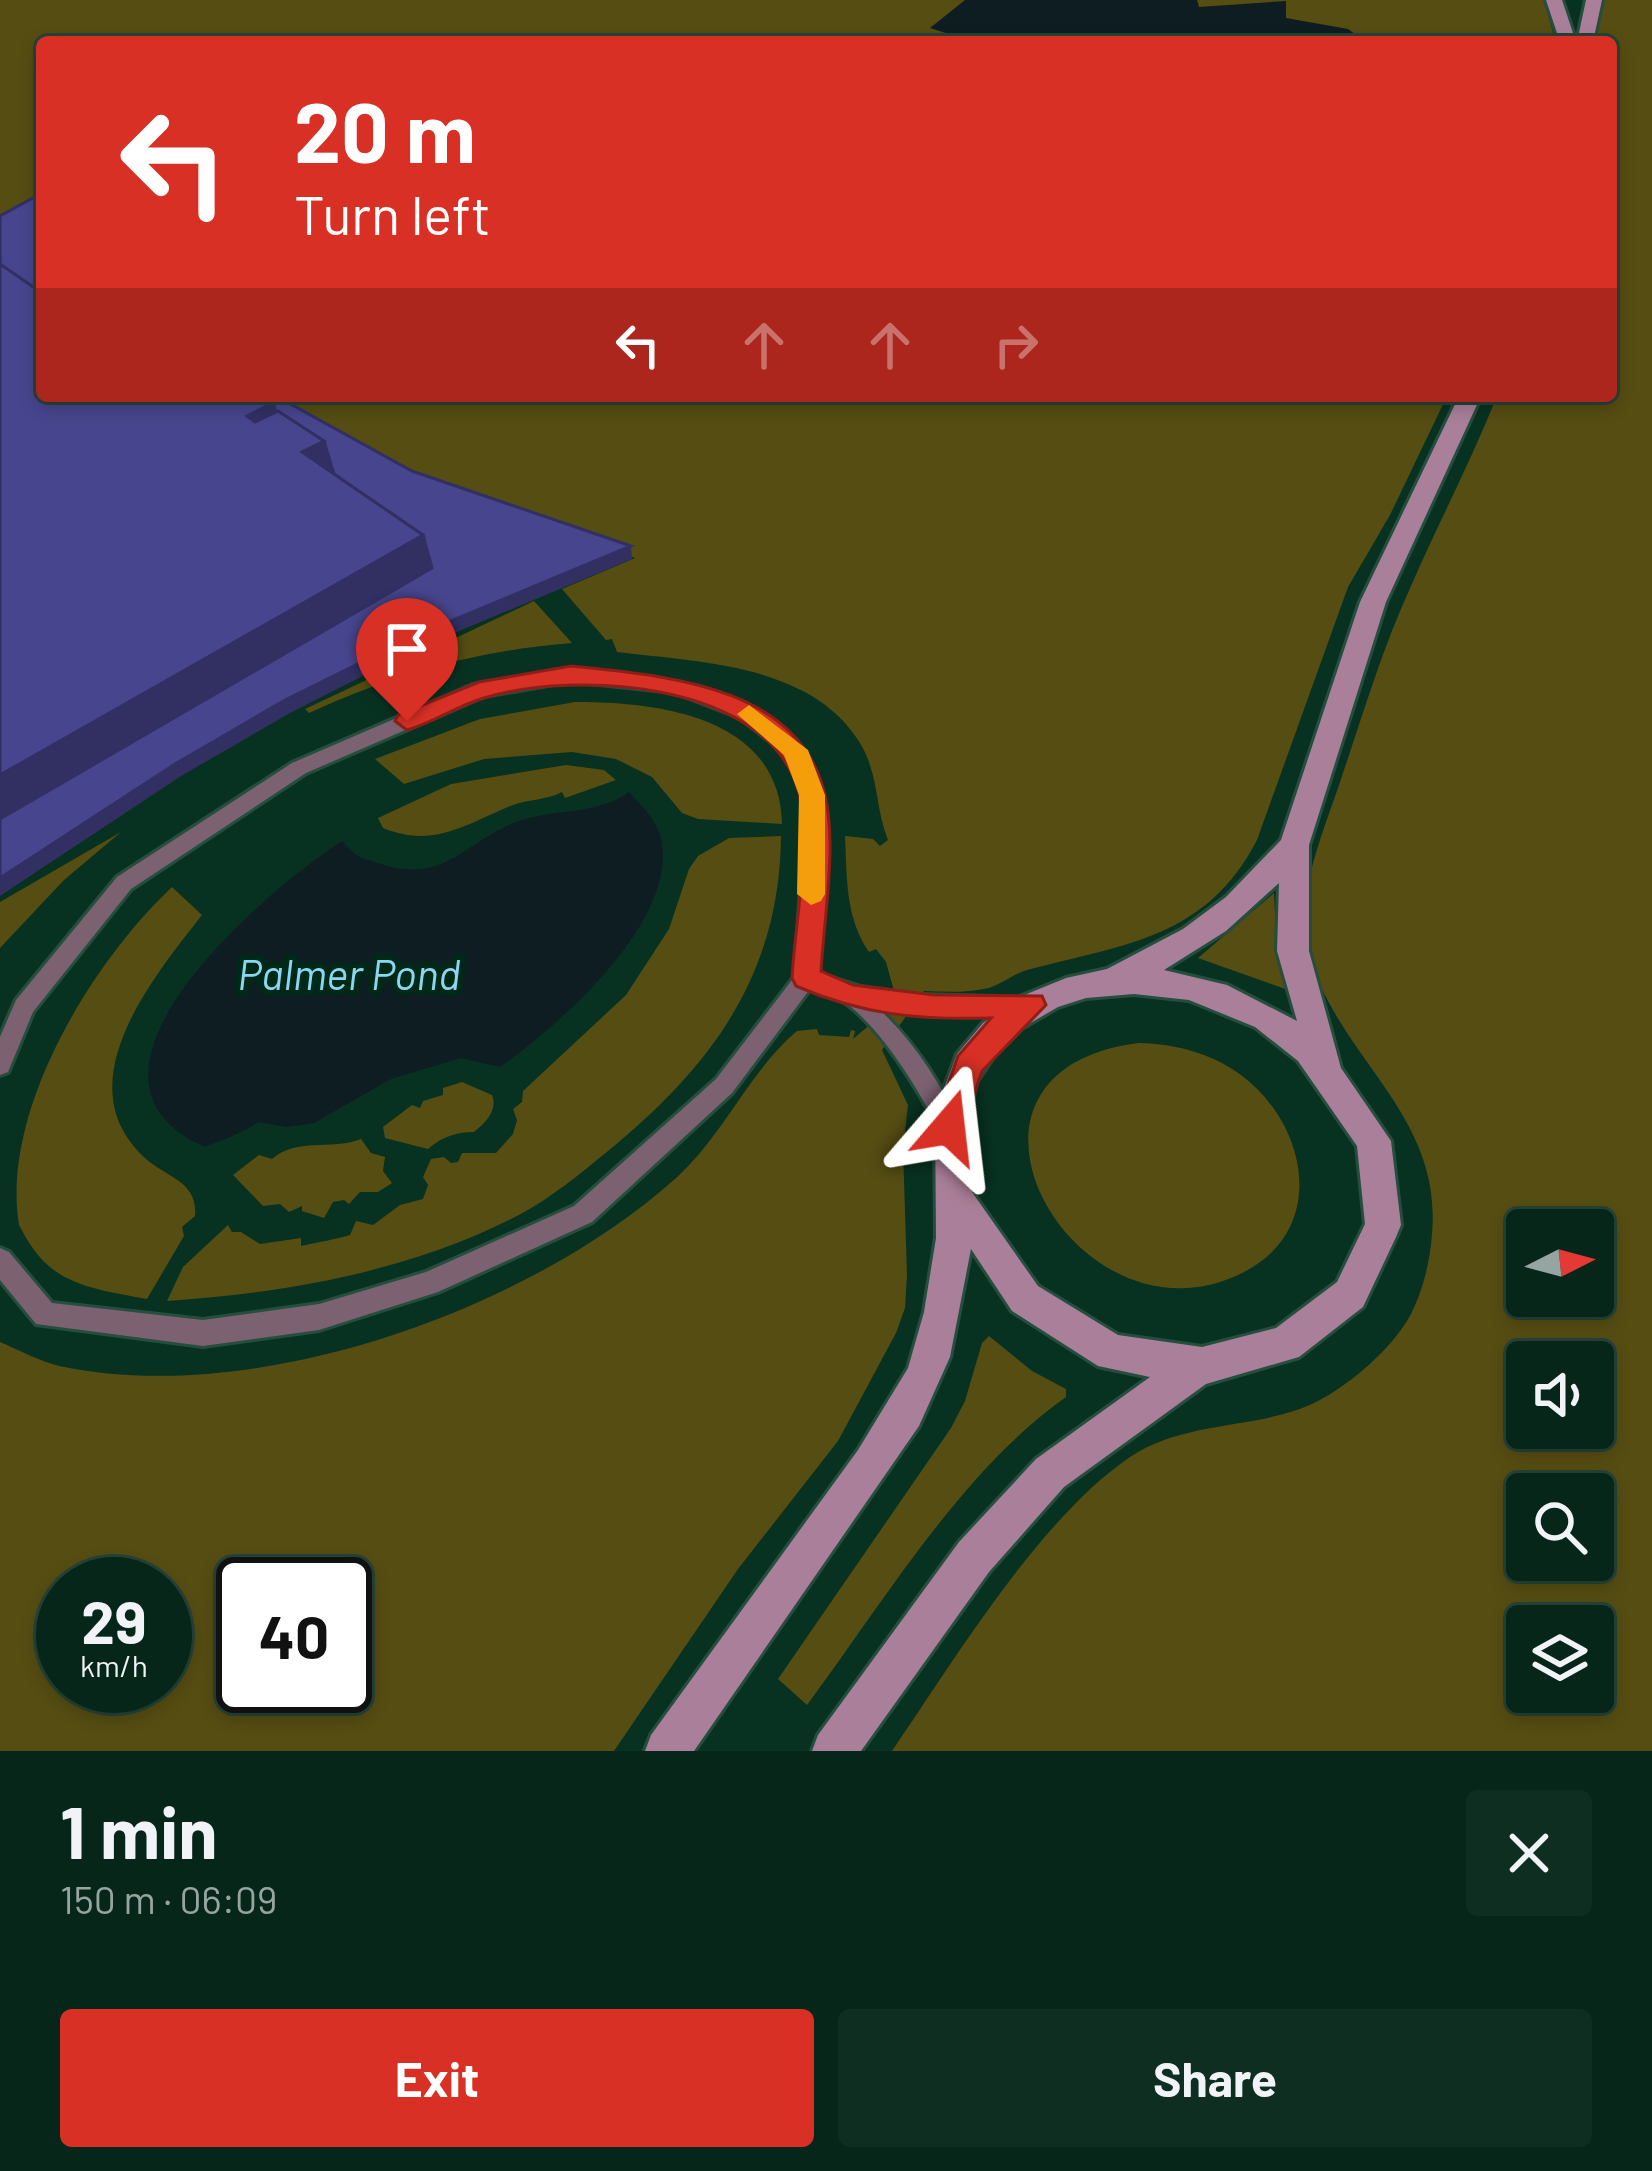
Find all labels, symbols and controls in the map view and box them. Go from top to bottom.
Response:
text: 20 m [294,79,476,180]
icon: left [96,84,252,240]
text: Turn left [294,181,491,246]
icon: left [605,312,671,378]
icon: ahead [731,312,797,378]
icon: ahead [857,312,923,378]
icon: right [983,312,1049,378]
pin [356,598,458,721]
icon: arrive [374,616,440,682]
water label: Palmer Pond [238,948,460,998]
position arrow [886,1064,1012,1190]
north arrow [1506,1209,1614,1317]
map controls [1506,1209,1614,1713]
button: sound [1506,1341,1614,1449]
button: search [1506,1473,1614,1581]
speed limit sign: 40 [216,1557,372,1713]
text: 29 [81,1584,147,1656]
button: layers [1506,1605,1614,1713]
text: km/h [80,1647,148,1683]
text: 1 min [60,1787,218,1873]
button: close [1466,1790,1592,1916]
text: 150 m · 06:09 [60,1875,277,1922]
button: Exit [60,2009,814,2147]
button: Share [838,2009,1592,2147]

